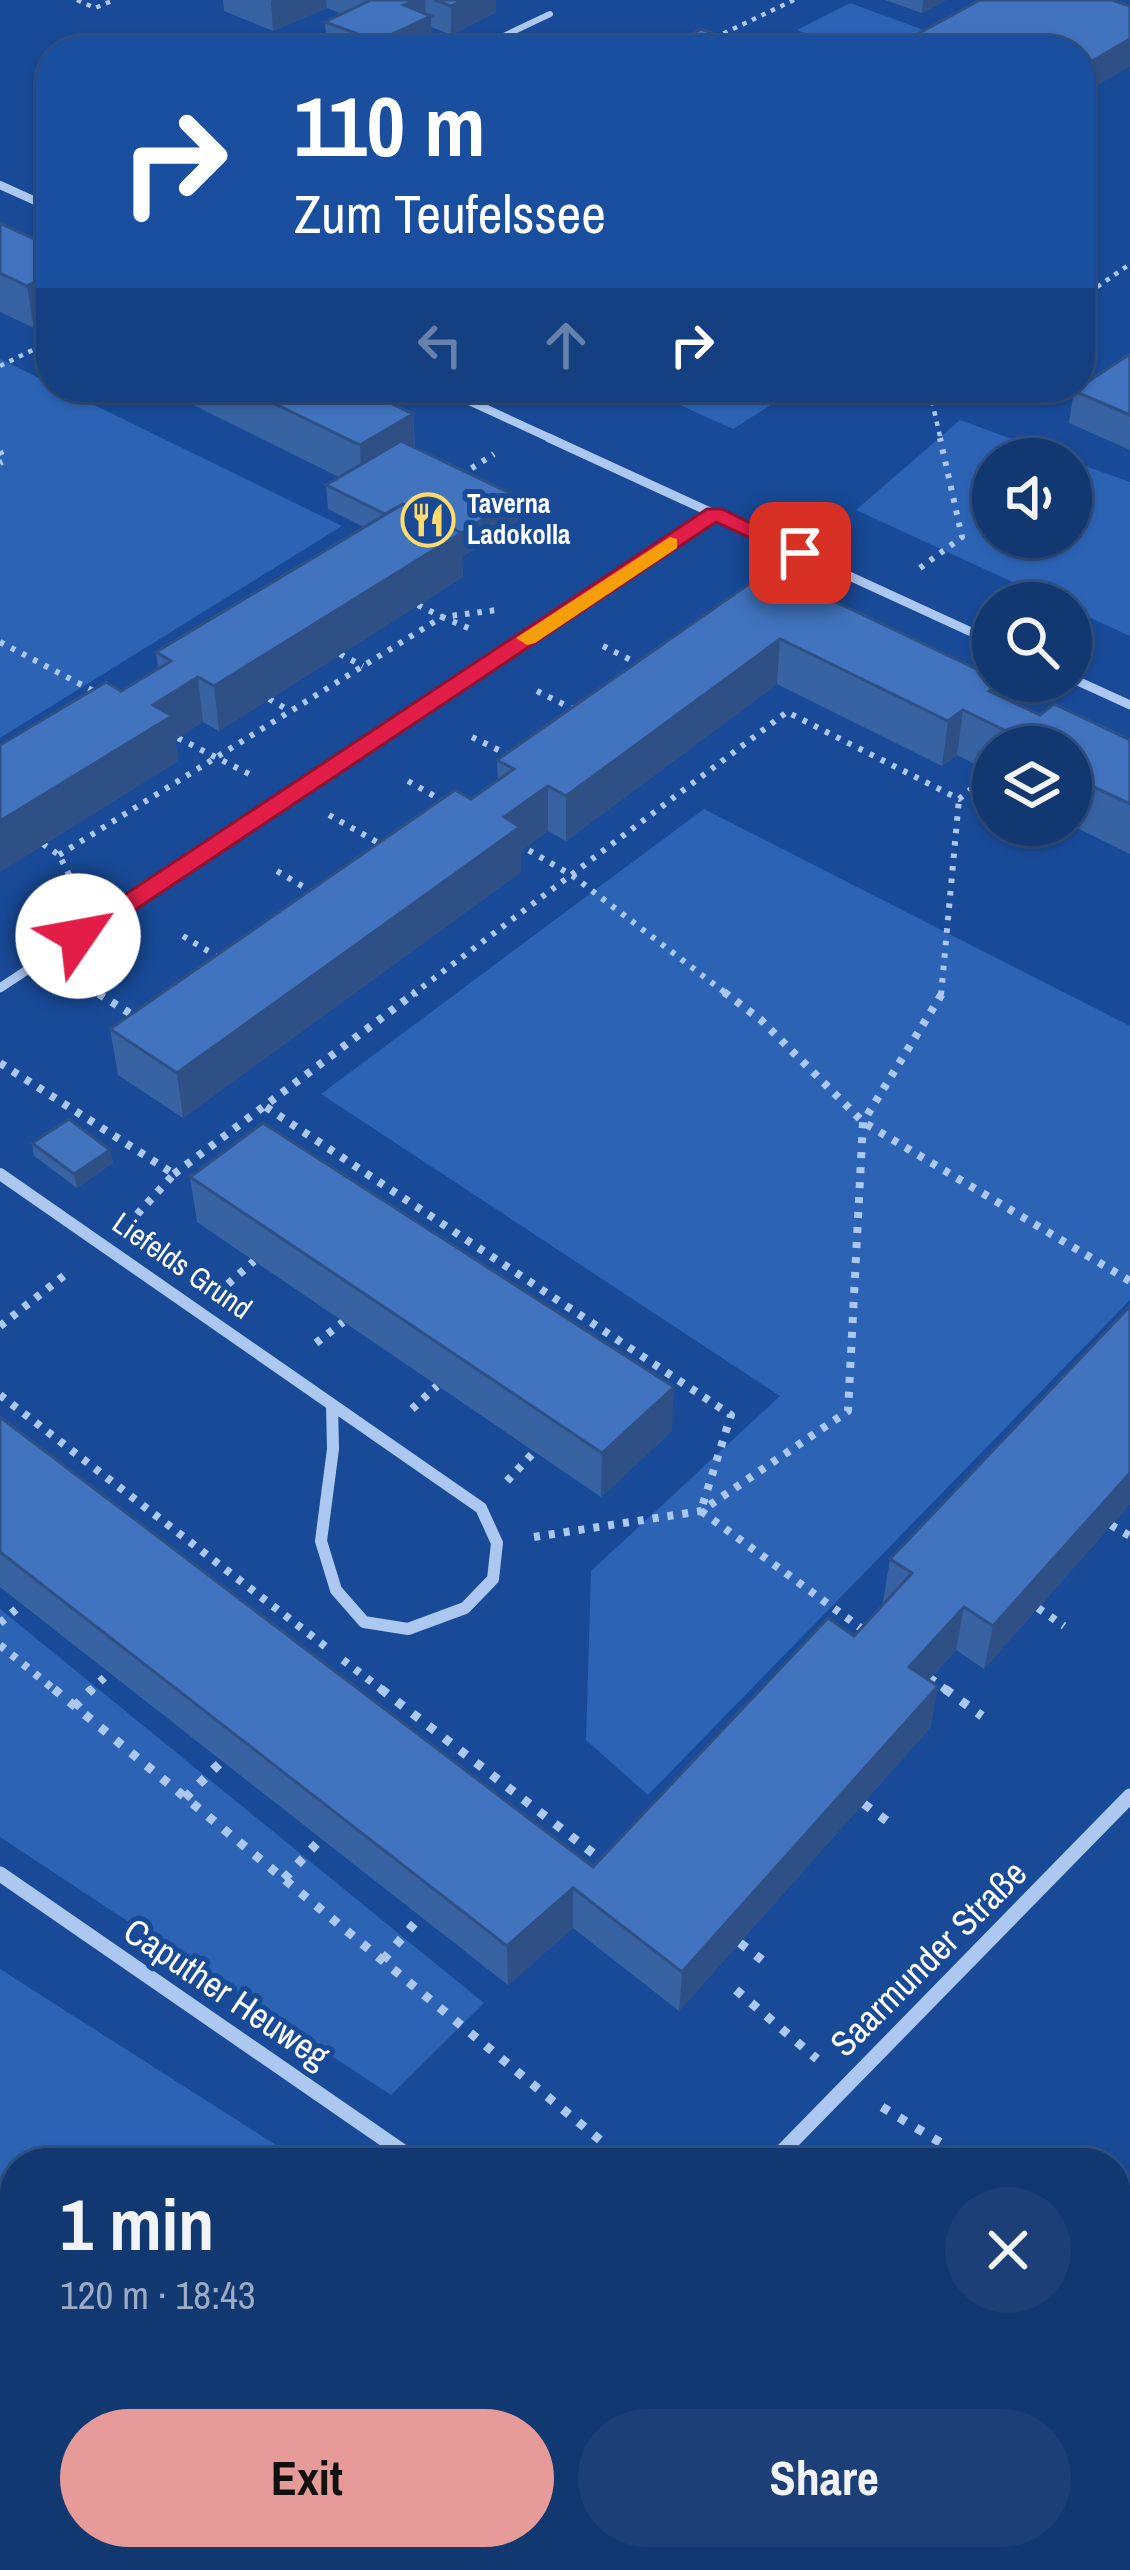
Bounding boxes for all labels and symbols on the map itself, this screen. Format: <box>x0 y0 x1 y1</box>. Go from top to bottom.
place label: Taverna Ladokolla <box>467 485 571 552</box>
restaurant icon: Taverna Ladokolla <box>400 492 456 548</box>
pin <box>749 502 851 604</box>
position arrow <box>15 873 141 999</box>
street label: Liefelds Grund <box>105 1203 260 1328</box>
street label: Saarmunder Straße <box>819 1849 1037 2067</box>
street label: Caputher Heuweg <box>115 1907 340 2080</box>

